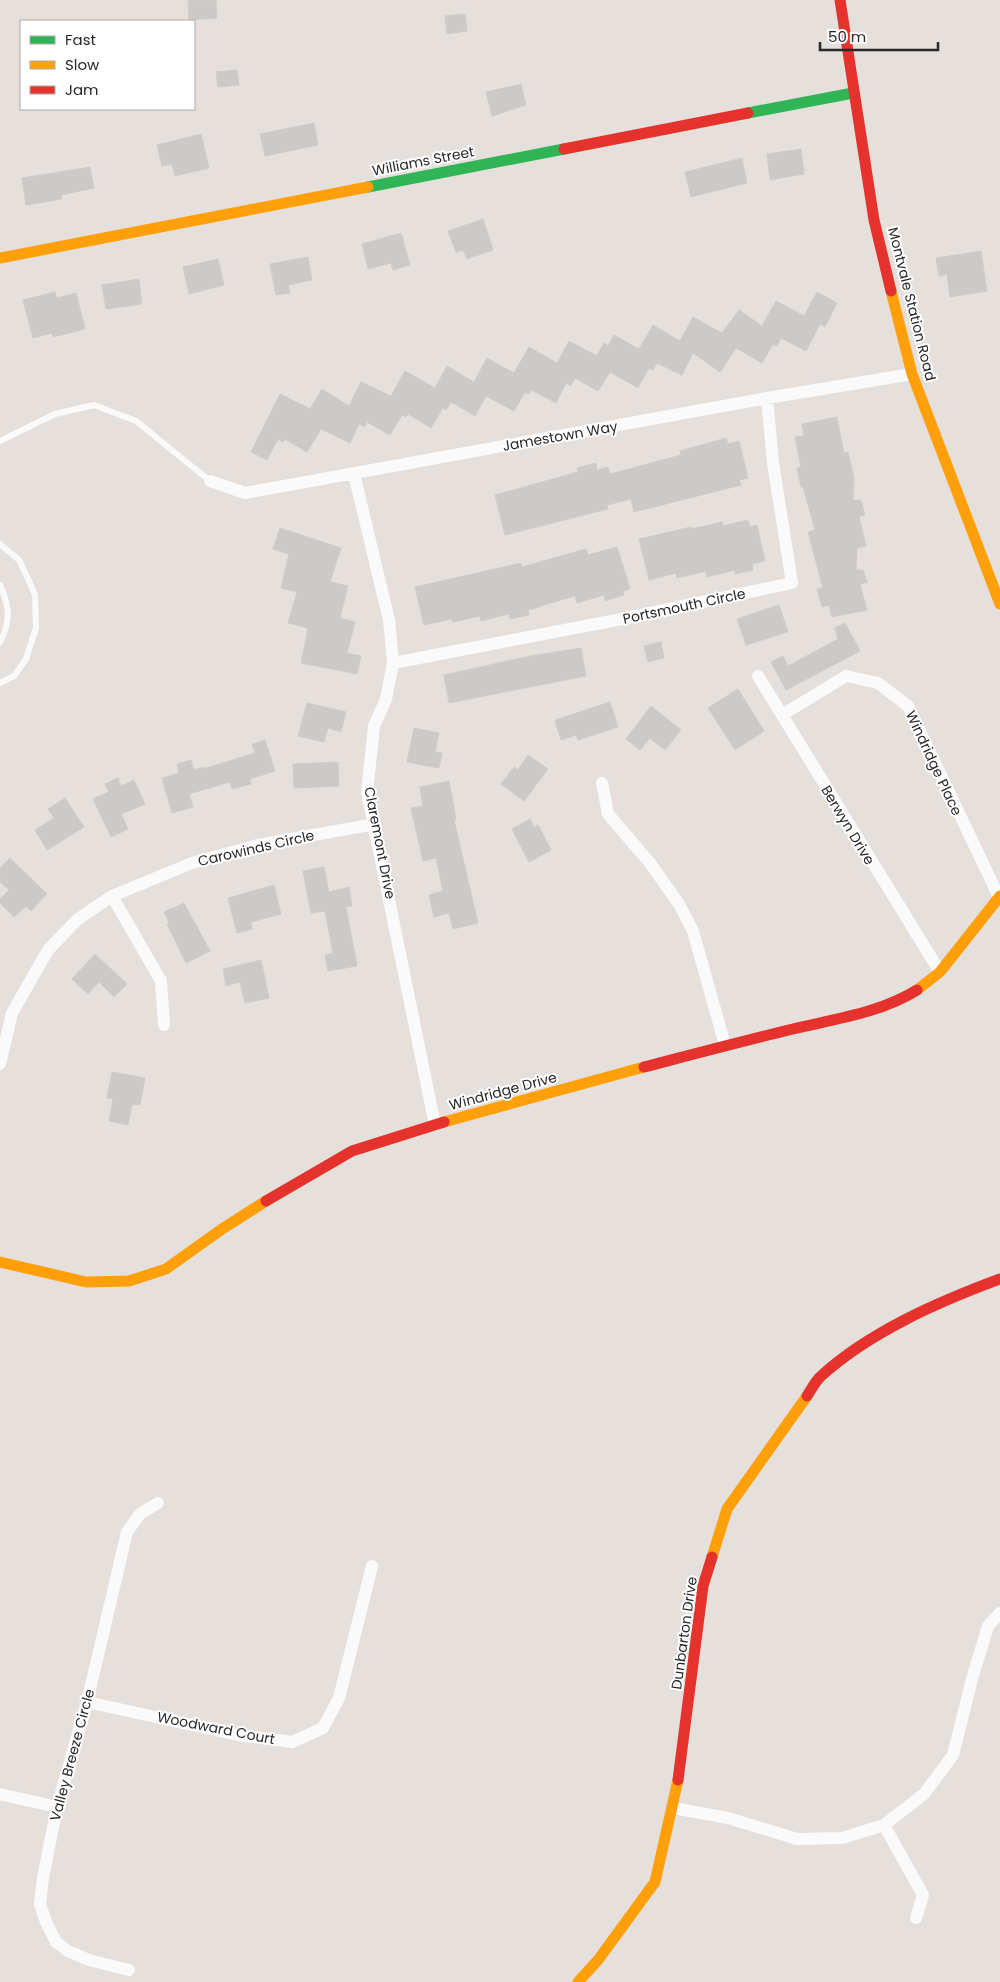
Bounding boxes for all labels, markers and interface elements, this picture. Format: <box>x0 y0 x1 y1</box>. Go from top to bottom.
legend <box>20 20 195 110</box>
scale bar <box>820 20 938 52</box>
text: 50 m <box>828 26 866 47</box>
text: Fast <box>65 29 96 50</box>
text: Slow <box>65 54 100 75</box>
text: Jam <box>65 79 99 100</box>
street label: Williams Street <box>370 141 476 181</box>
street label: Montvale Station Road <box>883 225 941 383</box>
street label: Jamestown Way <box>501 416 619 456</box>
street label: Portsmouth Circle <box>621 583 747 629</box>
street label: Windridge Place <box>901 707 967 819</box>
street label: Berwyn Drive <box>816 781 880 869</box>
street label: Claremont Drive <box>359 785 401 901</box>
street label: Carowinds Circle <box>196 825 317 871</box>
street label: Windridge Drive <box>447 1067 559 1115</box>
street label: Dunbarton Drive <box>666 1575 702 1691</box>
street label: Valley Breeze Circle <box>45 1686 99 1823</box>
street label: Woodward Court <box>155 1707 277 1749</box>

